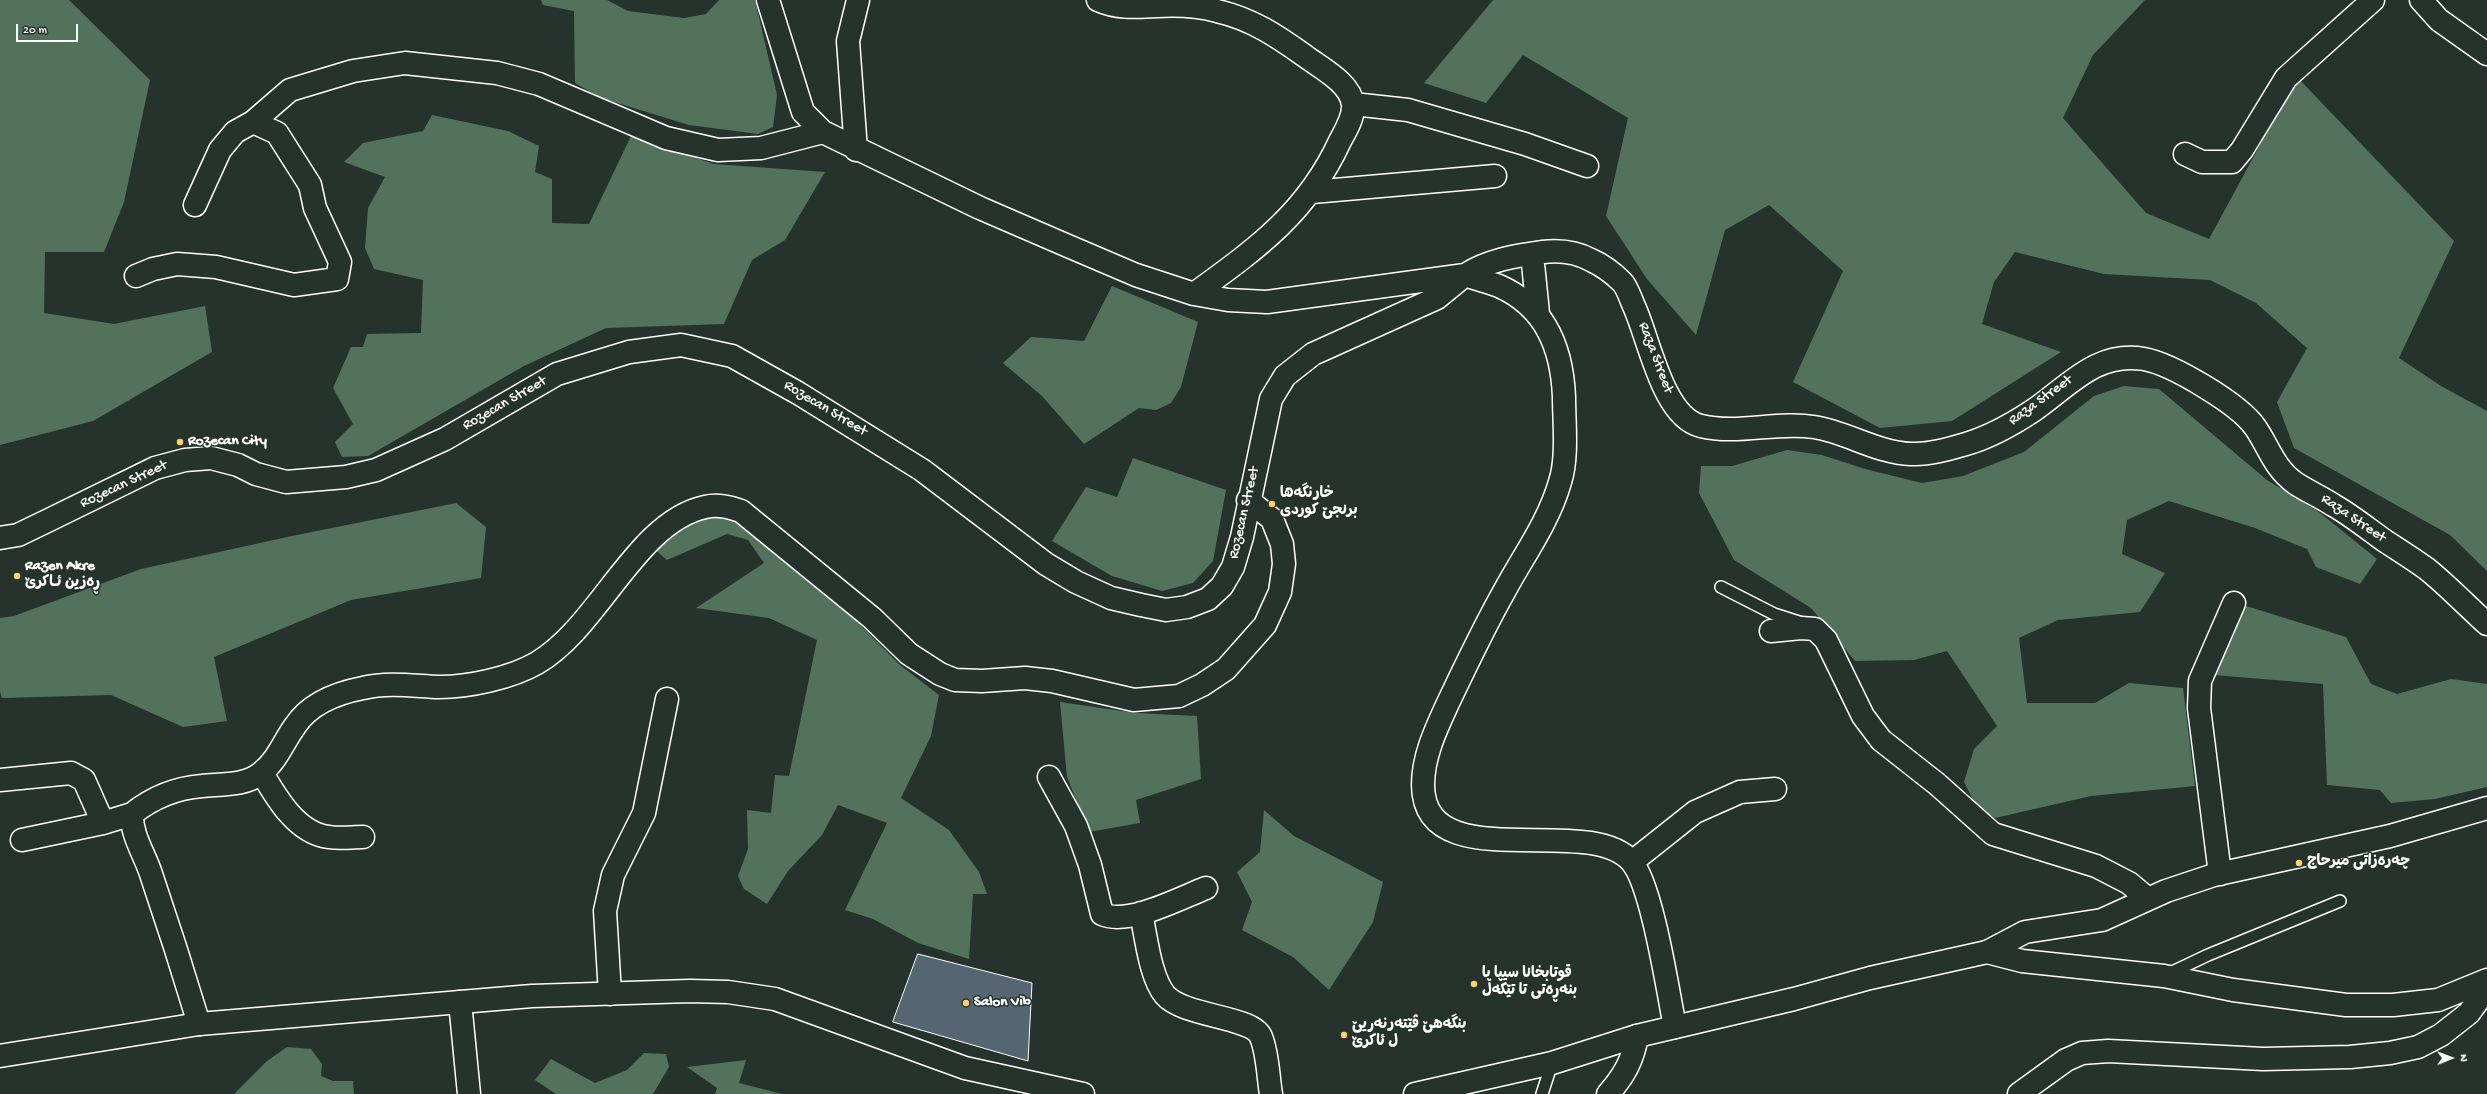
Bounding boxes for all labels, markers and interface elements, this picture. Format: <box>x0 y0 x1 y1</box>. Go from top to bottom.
scale bar <box>18 16 80 42</box>
text: 20 m <box>23 24 47 38</box>
street label: Raza Street <box>1633 320 1677 396</box>
street label: Raza Street <box>2006 372 2076 430</box>
street label: Rozecan Street <box>460 373 550 435</box>
street label: Rozecan Street <box>780 377 870 441</box>
place label: Rozecan City <box>188 433 267 451</box>
marker: Rozecan City <box>175 437 185 447</box>
street label: Rozecan Street <box>78 457 170 513</box>
street label: Rozecan Street <box>1226 465 1264 561</box>
place label: خارنگەها برنجێ کوردی <box>1280 486 1358 521</box>
street label: Raza Street <box>2317 491 2389 547</box>
marker: خارنگەها برنجێ کوردی <box>1267 499 1277 509</box>
place label: Razen Akre ڕەزین ئـاکرێ <box>25 558 100 593</box>
marker: Razen Akre ڕەزین ئـاکرێ <box>12 571 22 581</box>
place label: چەرەزاتی میرحاج <box>2307 854 2410 872</box>
marker: چەرەزاتی میرحاج <box>2294 858 2304 868</box>
place label: قوتابخانا سیپا یا بنەڕەتی تا تێکەڵ <box>1482 966 1577 1001</box>
marker: قوتابخانا سیپا یا بنەڕەتی تا تێکەڵ <box>1469 979 1479 989</box>
place label: Salon Vib <box>974 994 1031 1012</box>
marker: Salon Vib <box>961 998 971 1008</box>
place label: بنگەهێ ڤێتەرنەریێ ل ئاکرێ <box>1352 1017 1466 1052</box>
marker: بنگەهێ ڤێتەرنەریێ ل ئاکرێ <box>1339 1030 1349 1040</box>
north arrow <box>2431 1038 2471 1078</box>
text: N <box>2457 1054 2469 1061</box>

